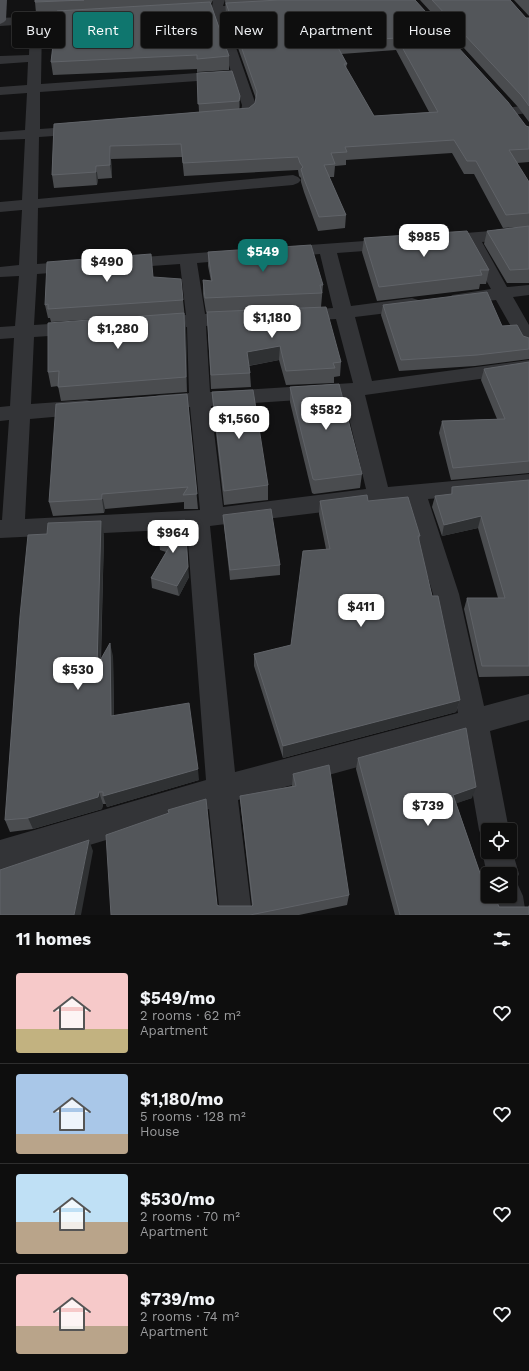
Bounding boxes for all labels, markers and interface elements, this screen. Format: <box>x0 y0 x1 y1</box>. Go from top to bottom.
chip: Buy <box>12 12 65 48</box>
chip: Rent <box>73 12 133 48</box>
chip: Filters <box>141 12 212 48</box>
chip: New <box>220 12 277 48</box>
chip: Apartment <box>285 12 386 48</box>
chip: House <box>394 12 465 48</box>
pin: $985 <box>400 224 448 258</box>
text: $985 <box>408 229 440 244</box>
pin: $549 <box>239 239 287 273</box>
text: $549 <box>247 244 279 259</box>
pin: $490 <box>83 249 131 283</box>
text: $490 <box>90 254 124 269</box>
pin: $1,180 <box>239 305 305 339</box>
text: $1,180 <box>253 310 291 325</box>
pin: $1,280 <box>85 316 151 350</box>
text: $1,280 <box>97 321 139 336</box>
pin: $582 <box>302 397 350 431</box>
text: $582 <box>310 402 342 417</box>
pin: $1,560 <box>206 406 272 440</box>
text: $1,560 <box>218 411 260 426</box>
pin: $964 <box>149 520 197 554</box>
text: $964 <box>157 525 189 540</box>
pin: $411 <box>337 594 385 628</box>
text: $411 <box>347 599 375 614</box>
pin: $530 <box>54 657 102 691</box>
text: $530 <box>62 662 94 677</box>
pin: $739 <box>404 793 452 827</box>
text: $739 <box>412 798 444 813</box>
map controls <box>481 823 517 903</box>
button: locate <box>481 823 517 859</box>
button: layers <box>481 867 517 903</box>
icon: filters <box>491 928 513 950</box>
text: 11 homes <box>16 929 91 949</box>
text: $549/mo <box>140 988 215 1008</box>
icon: home <box>48 989 96 1037</box>
icon: heart <box>491 1002 513 1024</box>
text: 2 rooms · 62 m² <box>140 1008 241 1023</box>
text: Apartment <box>140 1023 208 1038</box>
text: $1,180/mo <box>140 1089 224 1109</box>
icon: home <box>48 1090 96 1138</box>
icon: heart <box>491 1103 513 1125</box>
text: 5 rooms · 128 m² <box>140 1109 246 1124</box>
text: House <box>140 1124 180 1139</box>
text: $530/mo <box>140 1189 215 1209</box>
icon: home <box>48 1190 96 1238</box>
icon: heart <box>491 1203 513 1225</box>
text: 2 rooms · 70 m² <box>140 1209 240 1224</box>
text: Apartment <box>140 1224 208 1239</box>
text: $739/mo <box>140 1289 215 1309</box>
icon: home <box>48 1290 96 1338</box>
icon: heart <box>491 1303 513 1325</box>
text: 2 rooms · 74 m² <box>140 1309 239 1324</box>
text: Apartment <box>140 1324 208 1339</box>

